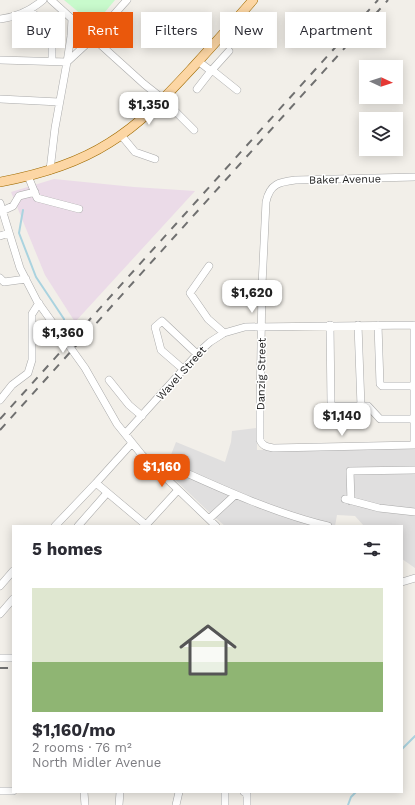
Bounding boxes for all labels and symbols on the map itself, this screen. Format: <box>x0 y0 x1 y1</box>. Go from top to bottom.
north arrow <box>359 60 403 104</box>
pin: $1,350 <box>116 92 182 126</box>
street label: Baker Avenue <box>309 172 381 187</box>
pin: $1,620 <box>219 280 285 314</box>
pin: $1,360 <box>30 320 96 354</box>
street label: Danzig Street <box>254 337 269 410</box>
street label: Wavel Street <box>154 343 209 403</box>
pin: $1,140 <box>309 403 375 437</box>
pin: $1,160 <box>129 454 195 488</box>

